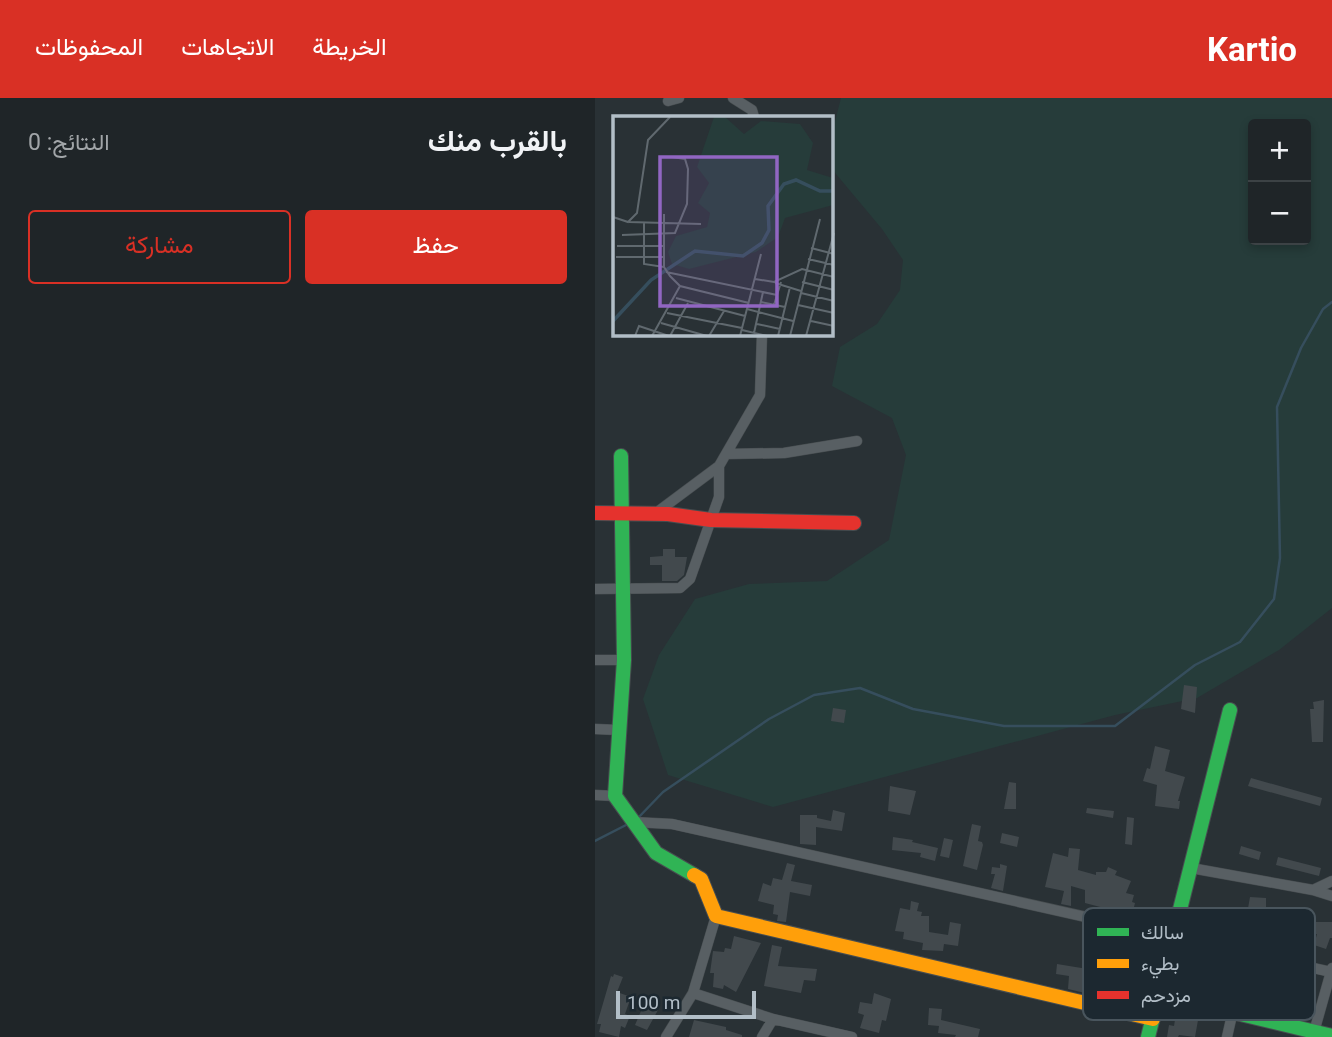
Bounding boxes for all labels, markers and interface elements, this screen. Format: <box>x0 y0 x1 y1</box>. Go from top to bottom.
text: Kartio <box>1207 30 1297 69</box>
text: المحفوظات <box>35 33 143 61</box>
text: الاتجاهات <box>181 33 274 61</box>
text: الخريطة <box>312 33 387 61</box>
inset map <box>613 116 833 336</box>
map controls <box>1248 119 1311 245</box>
button: + <box>1248 119 1311 182</box>
text: بالقرب منك <box>428 123 567 158</box>
text: النتائج: 0 <box>28 129 110 156</box>
button: − <box>1248 182 1311 245</box>
button: مشاركة <box>28 210 291 284</box>
button: حفظ <box>305 210 567 284</box>
legend <box>1083 908 1315 1020</box>
text: سالك <box>1141 921 1184 944</box>
text: بطيء <box>1141 952 1179 979</box>
text: مزدحم <box>1141 984 1191 1008</box>
scale bar <box>616 988 756 1020</box>
text: 100 m <box>627 991 680 1014</box>

